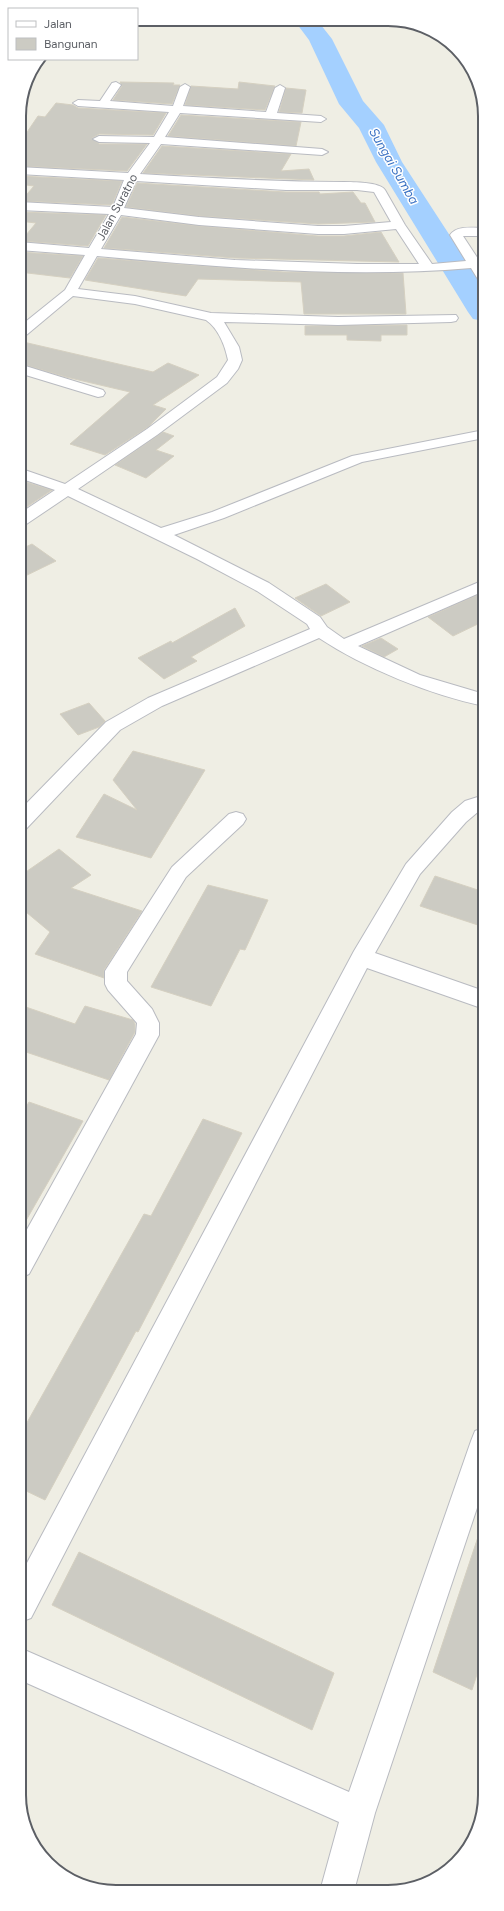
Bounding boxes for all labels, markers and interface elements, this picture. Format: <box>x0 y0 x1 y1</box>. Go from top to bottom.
legend <box>8 8 138 60</box>
text: Jalan <box>44 17 72 31</box>
text: Bangunan <box>44 37 98 51</box>
water label: Sungai Sumba <box>366 125 422 207</box>
street label: Jalan Suratno <box>94 171 140 243</box>

